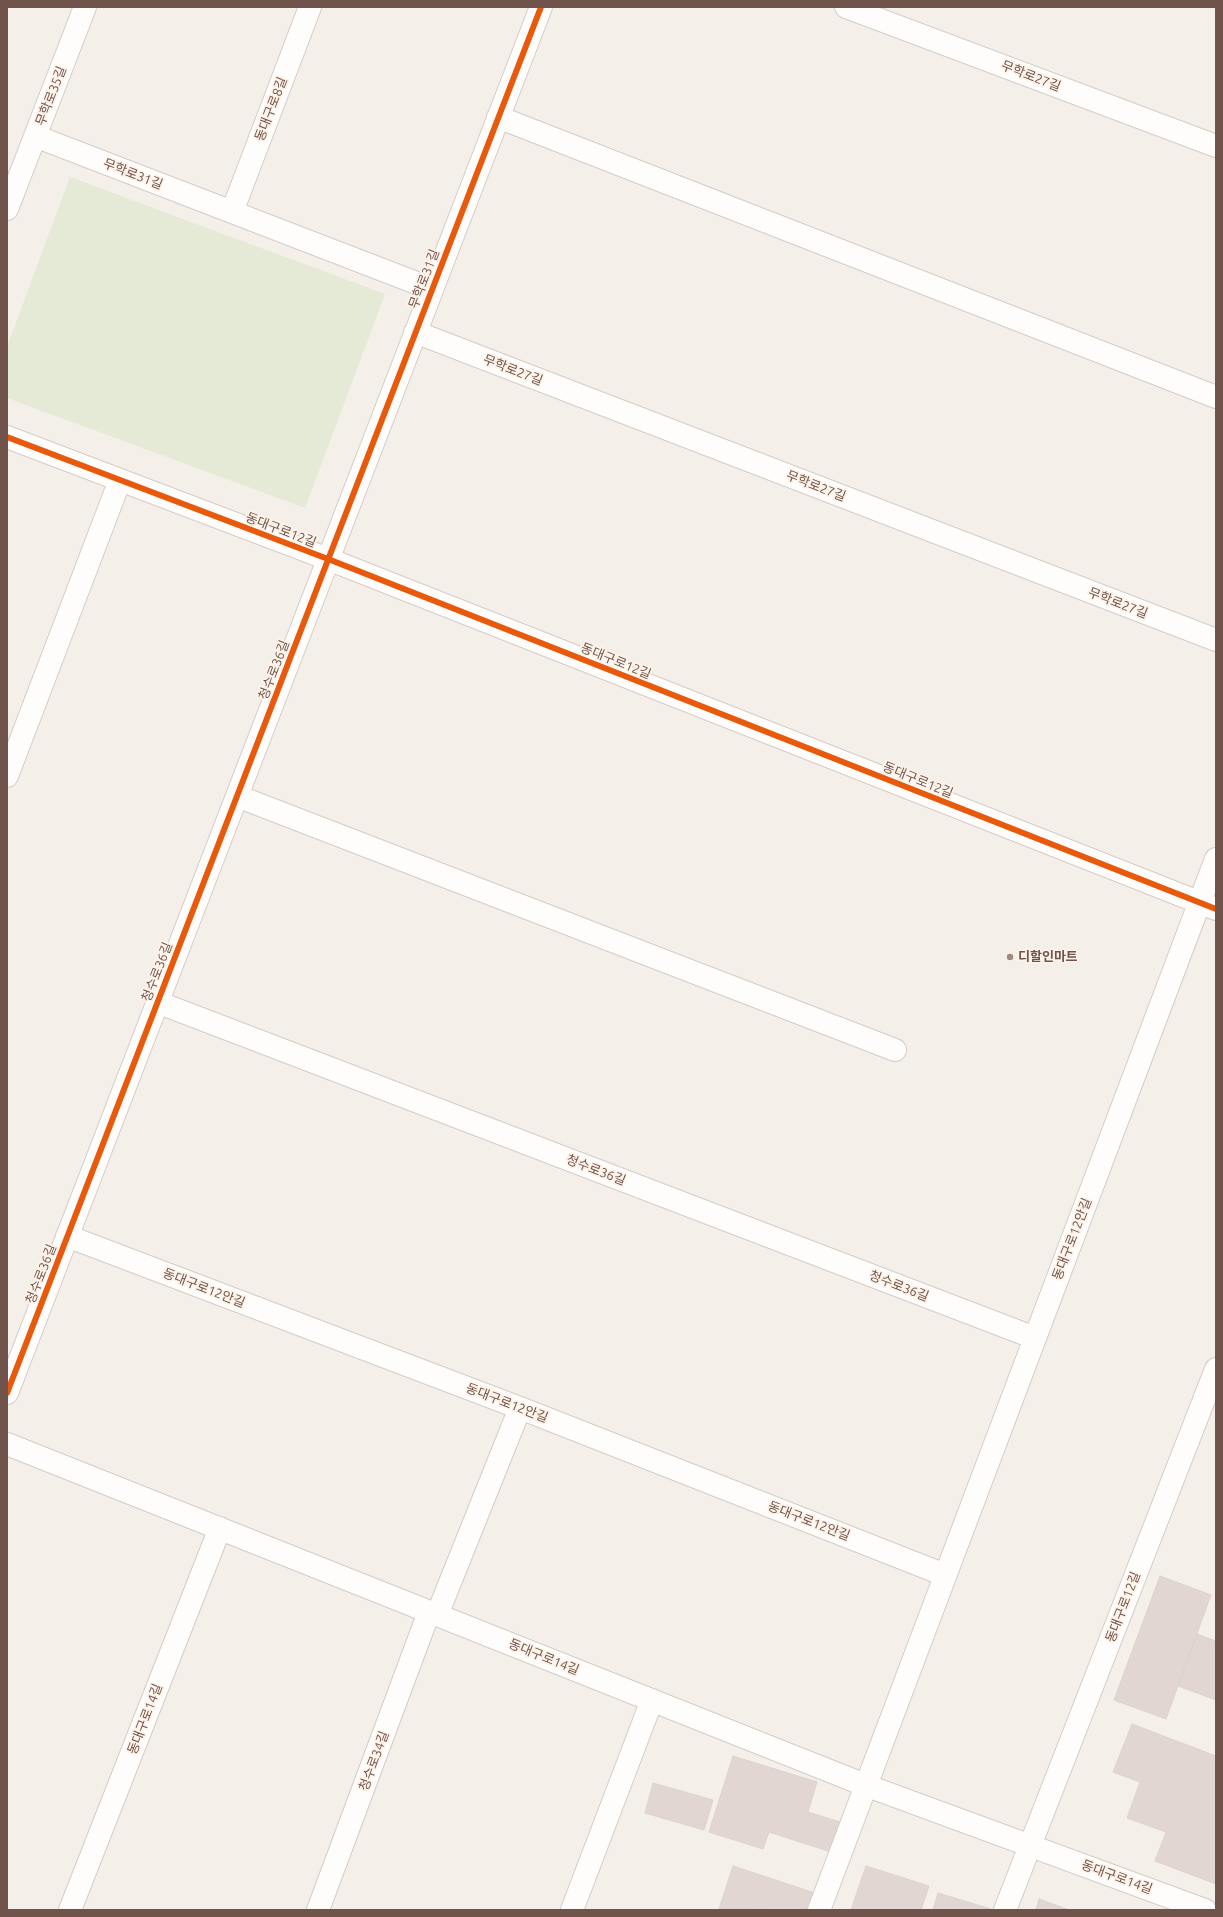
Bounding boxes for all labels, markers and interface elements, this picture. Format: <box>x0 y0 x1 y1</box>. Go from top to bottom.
street label: 무학로27길 <box>999 58 1063 94</box>
street label: 무학로35길 <box>33 64 69 128</box>
street label: 동대구로8길 <box>252 75 290 143</box>
street label: 무학로31길 <box>101 156 165 192</box>
street label: 무학로31길 <box>406 247 442 311</box>
street label: 무학로27길 <box>481 352 545 388</box>
street label: 무학로27길 <box>784 468 848 504</box>
street label: 동대구로12길 <box>243 509 319 551</box>
street label: 무학로27길 <box>1086 585 1150 621</box>
street label: 청수로36길 <box>256 638 292 702</box>
street label: 동대구로12길 <box>579 640 653 682</box>
street label: 동대구로12길 <box>881 759 955 801</box>
street label: 청수로36길 <box>139 940 175 1004</box>
place label: 디할인마트 <box>1018 949 1078 965</box>
marker: 디할인마트 <box>1005 952 1015 962</box>
street label: 청수로36길 <box>564 1152 628 1188</box>
street label: 동대구로12안길 <box>1049 1196 1095 1282</box>
street label: 청수로36길 <box>23 1242 59 1306</box>
street label: 동대구로12안길 <box>161 1265 247 1311</box>
street label: 청수로36길 <box>867 1268 931 1304</box>
street label: 동대구로12안길 <box>464 1380 550 1426</box>
street label: 동대구로12안길 <box>766 1498 852 1544</box>
street label: 동대구로12길 <box>1102 1569 1144 1645</box>
street label: 동대구로14길 <box>507 1636 581 1678</box>
street label: 동대구로14길 <box>124 1681 166 1757</box>
street label: 청수로34길 <box>356 1729 392 1793</box>
street label: 동대구로14길 <box>1079 1857 1155 1897</box>

